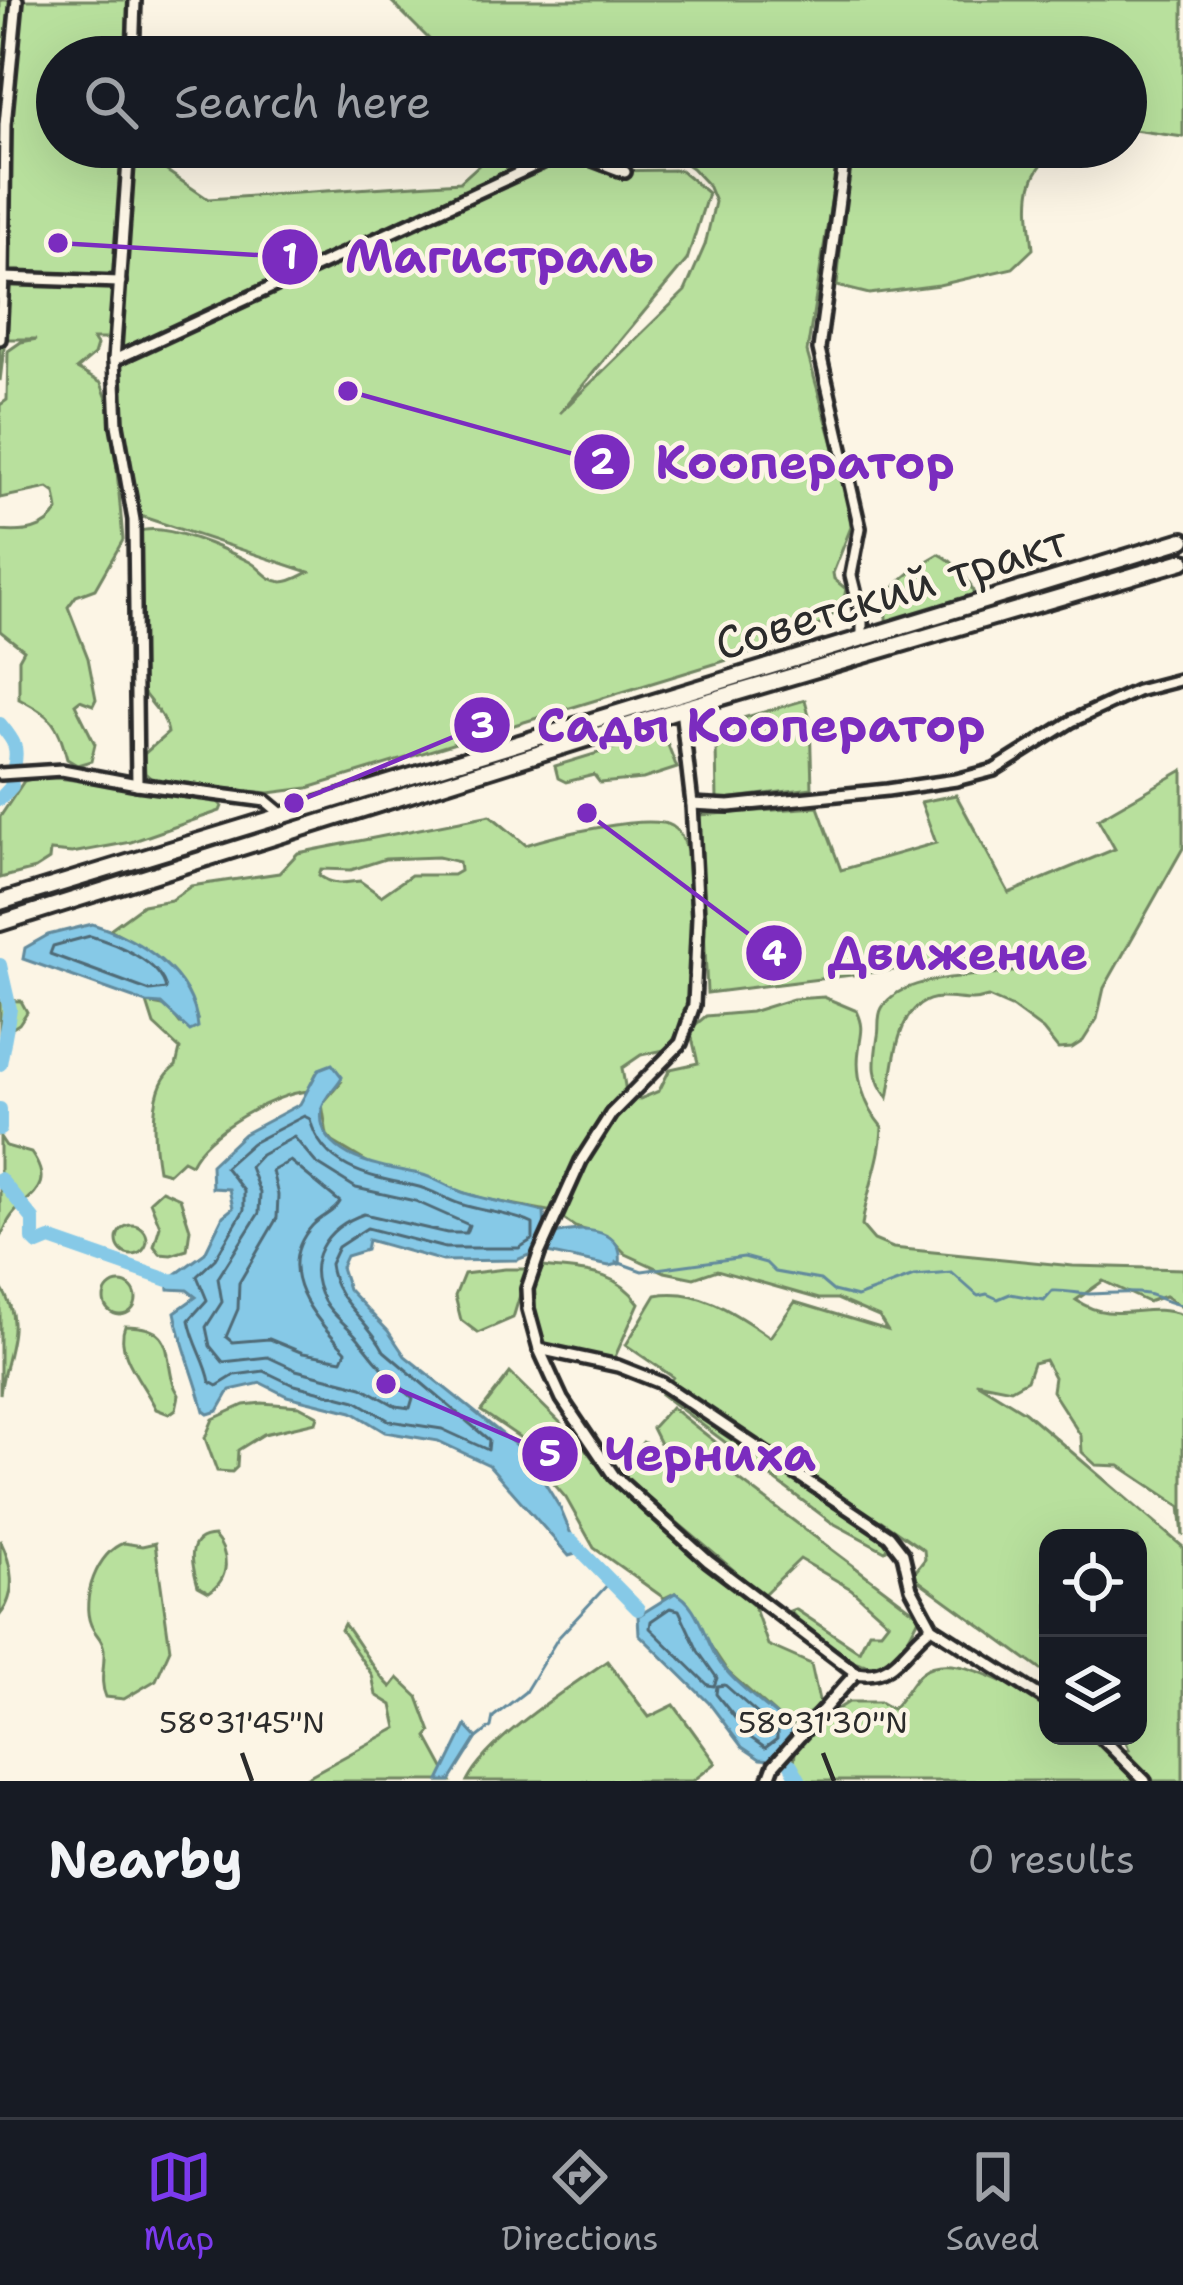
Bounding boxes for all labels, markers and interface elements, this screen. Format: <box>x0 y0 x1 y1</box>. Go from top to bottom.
search box <box>36 36 1147 168</box>
icon: search <box>78 69 144 135</box>
text: Search here <box>174 72 431 132</box>
callout: Магистраль <box>260 215 678 299</box>
text: Магистраль <box>344 224 654 288</box>
text: 1 <box>282 232 298 281</box>
callout: Кооператор <box>572 420 979 504</box>
text: Кооператор <box>655 430 955 494</box>
text: 2 <box>589 437 615 486</box>
street label: Советский тракт <box>708 510 1075 674</box>
callout: Сады Кооператор <box>452 683 1009 767</box>
text: Сады Кооператор <box>536 693 986 757</box>
text: 3 <box>469 701 495 750</box>
callout: Движение <box>744 911 1113 995</box>
text: Движение <box>828 921 1088 985</box>
text: 4 <box>761 929 787 978</box>
callout: Черниха <box>520 1412 840 1496</box>
text: Черниха <box>604 1422 816 1486</box>
text: 5 <box>539 1429 561 1478</box>
map controls <box>1039 1529 1147 1745</box>
button: locate <box>1039 1529 1147 1637</box>
button: layers <box>1039 1637 1147 1745</box>
text: 58°31'45"N <box>159 1702 325 1743</box>
text: 58°31'30"N <box>738 1702 908 1743</box>
text: Nearby <box>48 1825 243 1893</box>
text: 0 results <box>968 1833 1135 1885</box>
tab: Map <box>144 2144 214 2261</box>
tab: Directions <box>501 2144 659 2261</box>
tab: Saved <box>946 2144 1039 2261</box>

